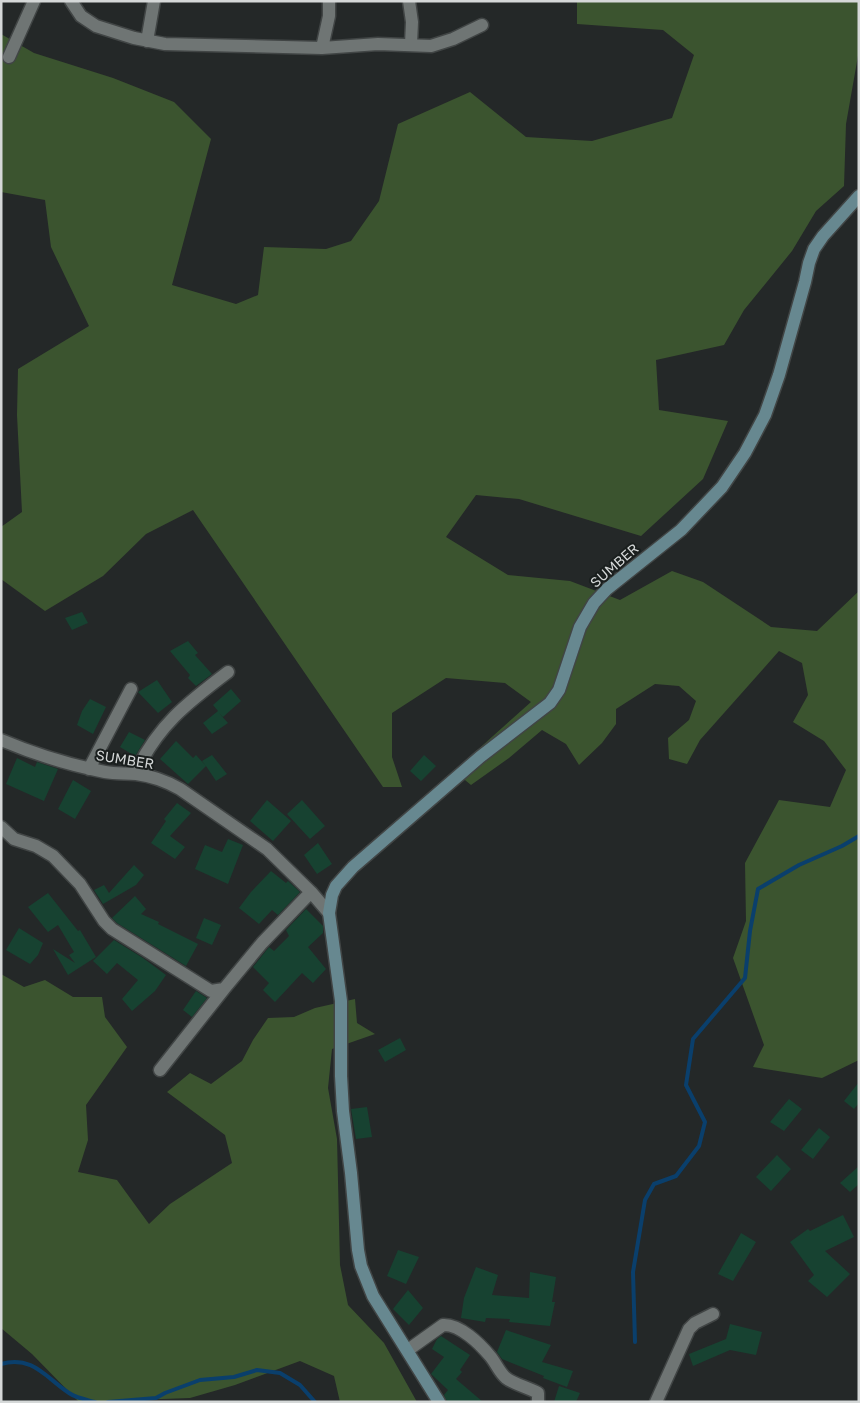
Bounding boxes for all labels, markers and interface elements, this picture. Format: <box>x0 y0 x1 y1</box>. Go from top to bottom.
street label: SUMBER <box>586 539 642 591</box>
street label: SUMBER <box>95 746 155 772</box>

